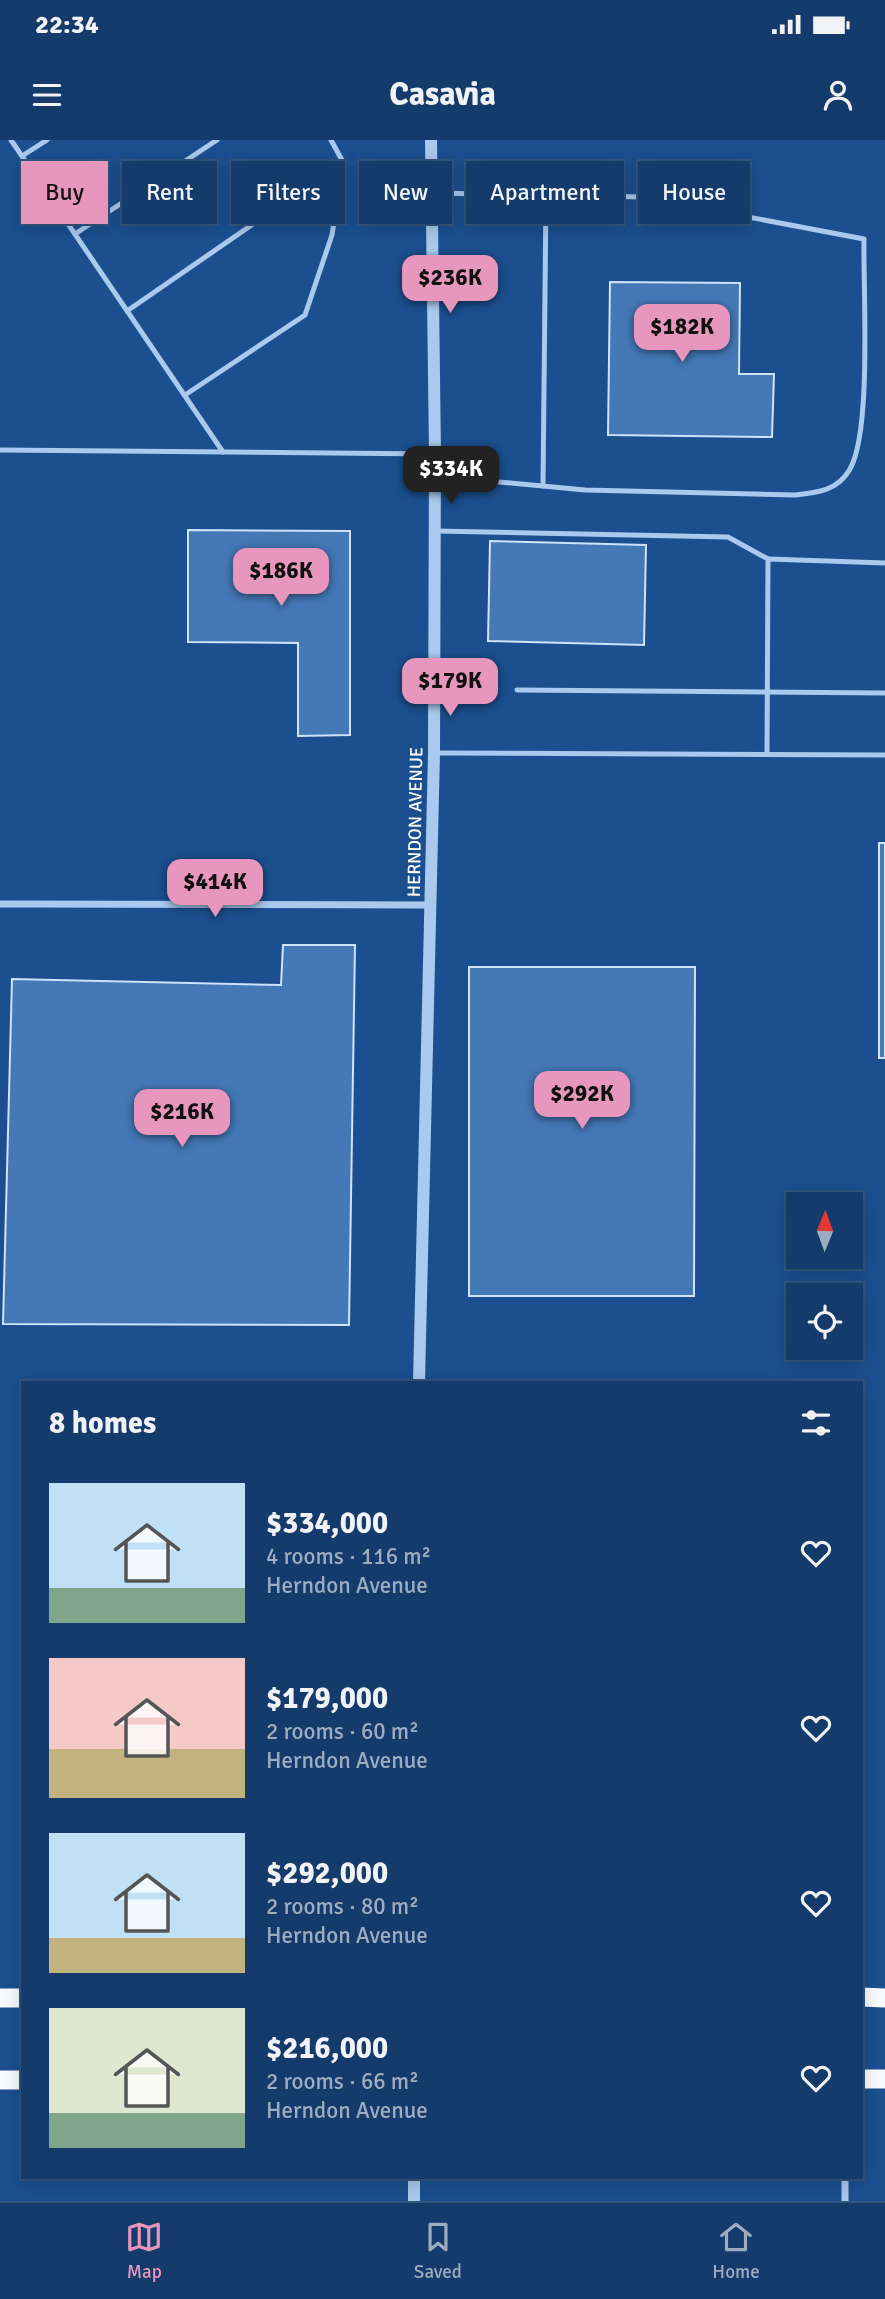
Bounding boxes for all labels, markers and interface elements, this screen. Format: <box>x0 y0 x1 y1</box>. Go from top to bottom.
text: 22:34 <box>35 9 99 41</box>
text: Casavia <box>389 75 496 114</box>
icon: menu <box>28 76 66 114</box>
icon: person <box>819 76 857 114</box>
chip: Buy <box>21 161 108 224</box>
chip: Rent <box>122 161 217 224</box>
chip: Filters <box>231 161 345 224</box>
chip: New <box>359 161 452 224</box>
chip: Apartment <box>466 161 624 224</box>
chip: House <box>638 161 750 224</box>
pin: $236K <box>401 256 499 315</box>
text: $236K <box>418 263 482 292</box>
pin: $182K <box>633 304 731 364</box>
text: $182K <box>650 312 714 341</box>
pin: $334K <box>402 446 500 506</box>
text: $334K <box>419 454 483 483</box>
pin: $186K <box>232 548 330 608</box>
text: $186K <box>249 556 313 585</box>
pin: $179K <box>401 658 499 718</box>
text: $179K <box>418 666 482 695</box>
street label: HERNDON AVENUE <box>403 747 427 897</box>
pin: $414K <box>166 860 264 919</box>
text: $414K <box>183 867 247 896</box>
pin: $292K <box>533 1072 631 1131</box>
text: $292K <box>550 1079 614 1108</box>
pin: $216K <box>133 1090 231 1149</box>
text: $216K <box>150 1097 214 1126</box>
north arrow <box>786 1192 863 1269</box>
map controls <box>786 1192 863 1360</box>
button: locate <box>786 1283 863 1360</box>
icon: filters <box>797 1404 835 1442</box>
text: 8 homes <box>49 1405 156 1442</box>
text: $334,000 <box>266 1505 388 1542</box>
icon: home <box>105 1511 189 1595</box>
icon: heart <box>797 1534 835 1572</box>
text: 4 rooms · 116 m² <box>266 1542 431 1571</box>
text: Herndon Avenue <box>266 1571 428 1600</box>
text: $179,000 <box>266 1680 388 1717</box>
icon: home <box>105 1686 189 1770</box>
icon: heart <box>797 1709 835 1747</box>
text: 2 rooms · 60 m² <box>266 1717 419 1746</box>
text: Herndon Avenue <box>266 1746 428 1775</box>
text: $292,000 <box>266 1855 388 1892</box>
icon: home <box>105 1861 189 1945</box>
icon: heart <box>797 1884 835 1922</box>
text: 2 rooms · 80 m² <box>266 1892 419 1921</box>
text: Herndon Avenue <box>266 1921 428 1950</box>
text: $216,000 <box>266 2030 388 2067</box>
icon: home <box>105 2036 189 2120</box>
icon: heart <box>797 2059 835 2097</box>
text: 2 rooms · 66 m² <box>266 2067 419 2096</box>
text: Herndon Avenue <box>266 2096 428 2125</box>
tab: Map <box>125 2218 163 2284</box>
tab: Saved <box>414 2218 462 2284</box>
tab: Home <box>712 2218 760 2284</box>

